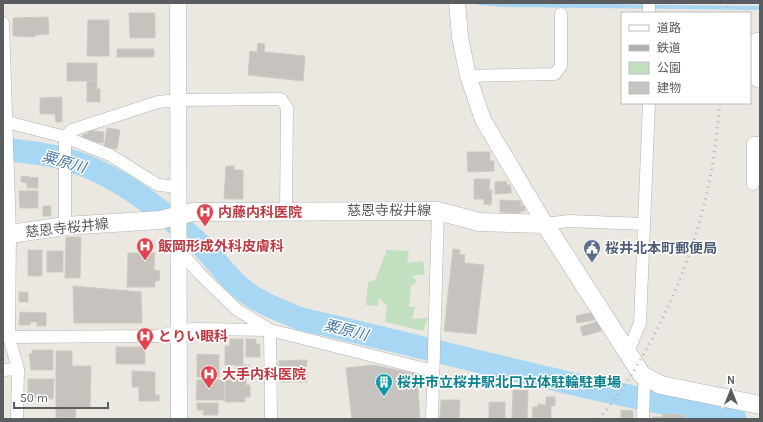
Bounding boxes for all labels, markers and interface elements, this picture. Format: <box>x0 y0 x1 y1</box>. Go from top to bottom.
legend <box>621 12 751 104</box>
text: 道路 <box>657 21 681 35</box>
text: 鉄道 <box>657 41 681 55</box>
text: 公園 <box>657 61 681 75</box>
text: 建物 <box>657 81 681 95</box>
water label: 粟原川 <box>40 147 90 177</box>
hospital icon: 内藤内科医院 <box>195 202 215 227</box>
street label: 慈恩寺桜井線 <box>347 202 431 219</box>
place label: 内藤内科医院 <box>218 204 302 221</box>
street label: 慈恩寺桜井線 <box>24 215 110 241</box>
hospital icon: 飯岡形成外科皮膚科 <box>135 236 155 261</box>
place label: 飯岡形成外科皮膚科 <box>158 238 284 255</box>
public building icon: 桜井北本町郵便局 <box>582 238 602 263</box>
place label: 桜井北本町郵便局 <box>605 240 717 257</box>
water label: 粟原川 <box>322 316 372 345</box>
hospital icon: とりい眼科 <box>135 326 155 351</box>
place label: とりい眼科 <box>158 328 228 345</box>
hospital icon: 大手内科医院 <box>199 364 219 389</box>
place label: 大手内科医院 <box>222 366 306 383</box>
north arrow <box>711 370 751 410</box>
building icon: 桜井市立桜井駅北口立体駐輪駐車場 <box>374 372 394 397</box>
place label: 桜井市立桜井駅北口立体駐輪駐車場 <box>397 374 621 391</box>
text: N <box>727 374 735 387</box>
scale bar <box>14 384 108 410</box>
text: 50 m <box>20 391 48 405</box>

